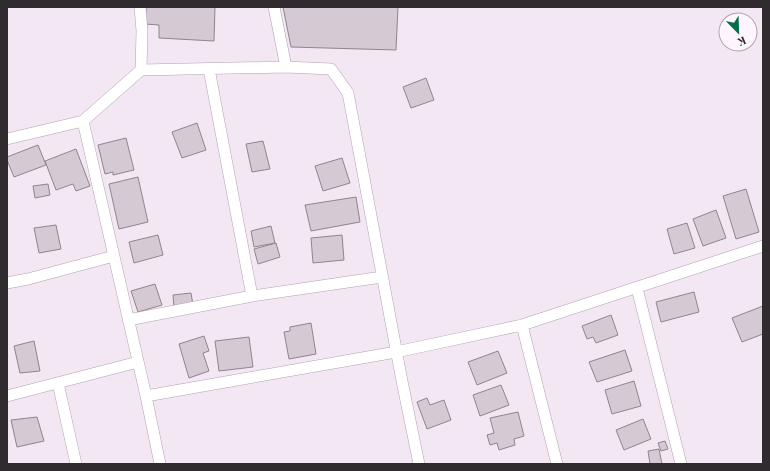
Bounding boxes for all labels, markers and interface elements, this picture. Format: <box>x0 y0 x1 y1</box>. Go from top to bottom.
north arrow <box>718 12 758 52</box>
text: K <box>735 33 749 50</box>

